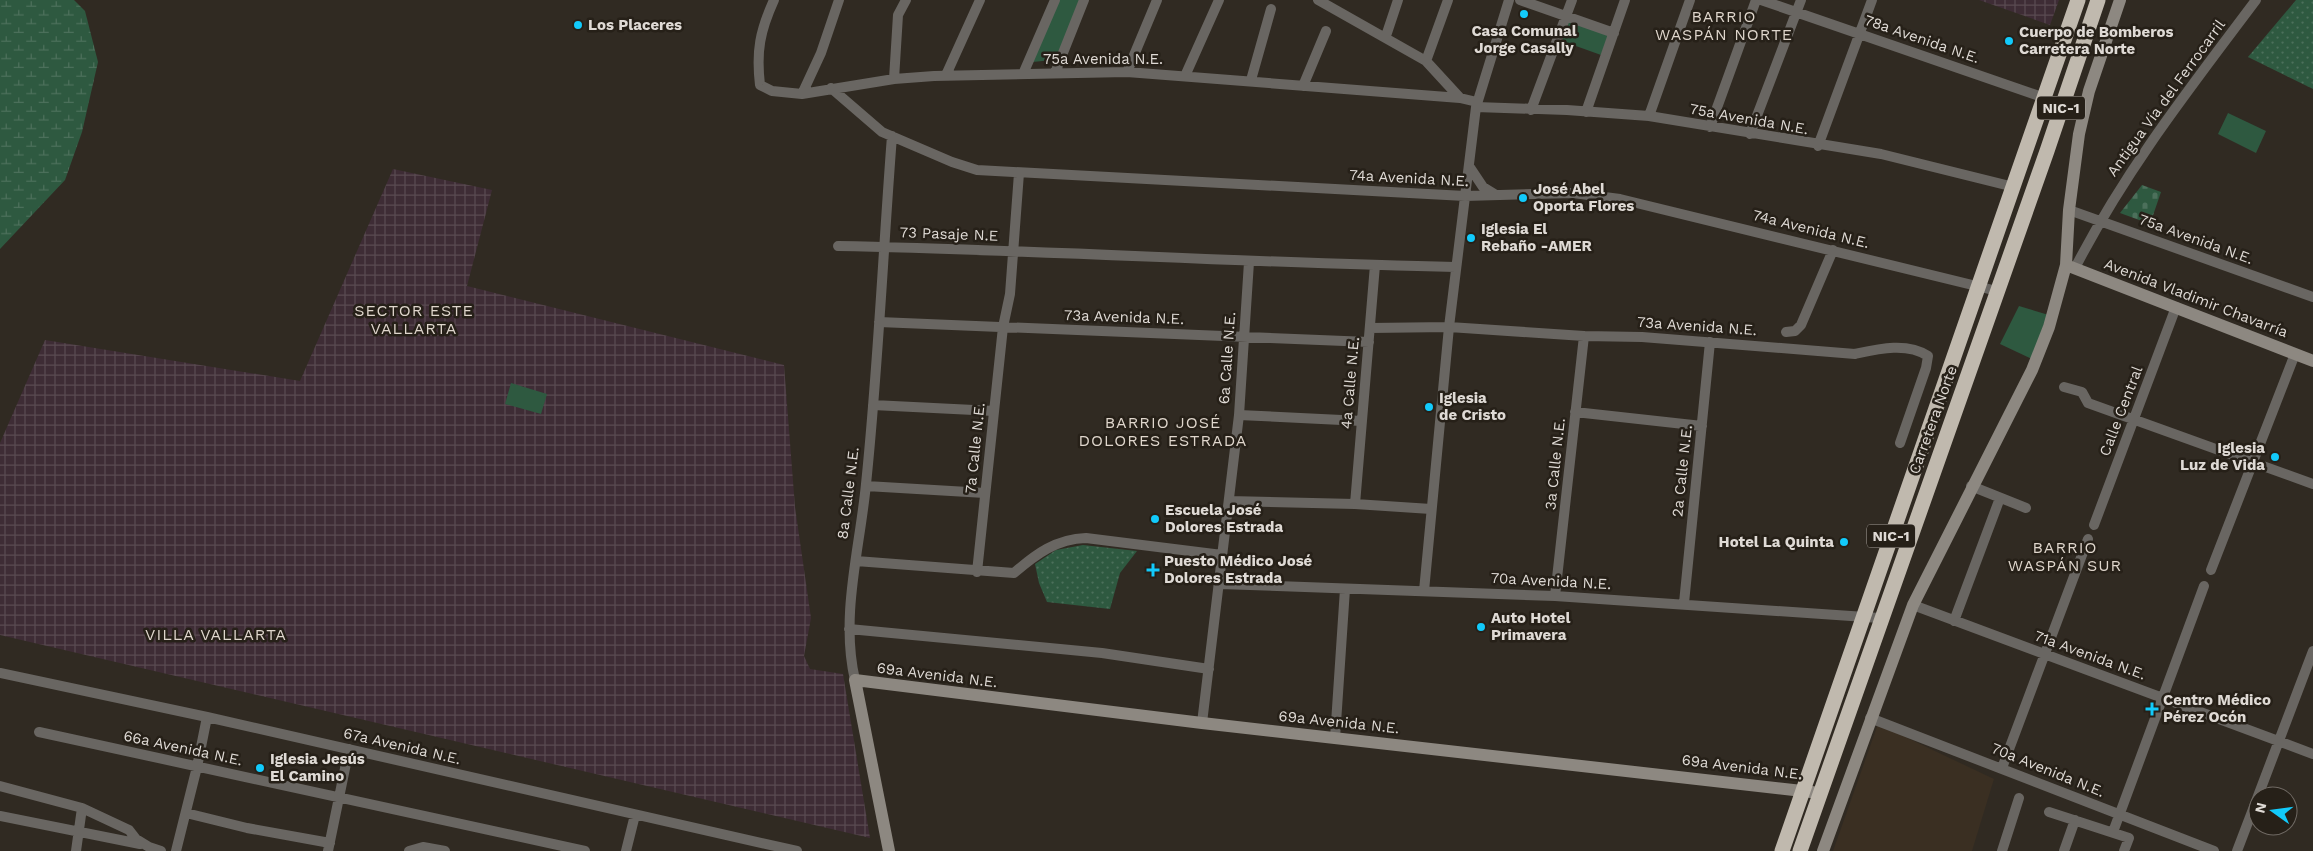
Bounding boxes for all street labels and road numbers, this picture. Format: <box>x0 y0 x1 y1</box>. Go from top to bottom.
street label: 78a Avenida N.E. <box>1862 11 1982 67</box>
street label: Antigua Vía del Ferrocarril <box>2103 16 2229 180</box>
street label: 75a Avenida N.E. <box>1043 50 1163 68</box>
road number: NIC-1 <box>2037 96 2085 120</box>
street label: 75a Avenida N.E. <box>1688 100 1810 138</box>
street label: 74a Avenida N.E. <box>1349 166 1469 190</box>
street label: 74a Avenida N.E. <box>1751 206 1871 252</box>
street label: 75a Avenida N.E. <box>2136 210 2256 268</box>
street label: 73 Pasaje N.E <box>899 223 999 245</box>
street label: Avenida Vladimir Chavarría <box>2102 255 2291 342</box>
street label: 73a Avenida N.E. <box>1064 306 1184 328</box>
street label: 6a Calle N.E. <box>1215 311 1239 405</box>
street label: 73a Avenida N.E. <box>1636 313 1758 339</box>
street label: 4a Calle N.E. <box>1337 336 1363 430</box>
street label: Carretera Norte <box>1905 363 1961 477</box>
street label: Calle Central <box>2096 363 2147 459</box>
street label: 7a Calle N.E. <box>961 402 989 494</box>
street label: 3a Calle N.E. <box>1541 417 1569 511</box>
street label: 2a Calle N.E. <box>1668 424 1696 518</box>
street label: 8a Calle N.E. <box>833 446 863 540</box>
road number: NIC-1 <box>1867 524 1915 548</box>
street label: 70a Avenida N.E. <box>1490 569 1612 593</box>
street label: 71a Avenida N.E. <box>2032 626 2148 684</box>
street label: 69a Avenida N.E. <box>876 659 998 691</box>
street label: 69a Avenida N.E. <box>1278 707 1400 737</box>
street label: 67a Avenida N.E. <box>342 724 462 768</box>
street label: 66a Avenida N.E. <box>122 727 244 769</box>
street label: 70a Avenida N.E. <box>1989 739 2107 801</box>
street label: 69a Avenida N.E. <box>1681 751 1803 783</box>

